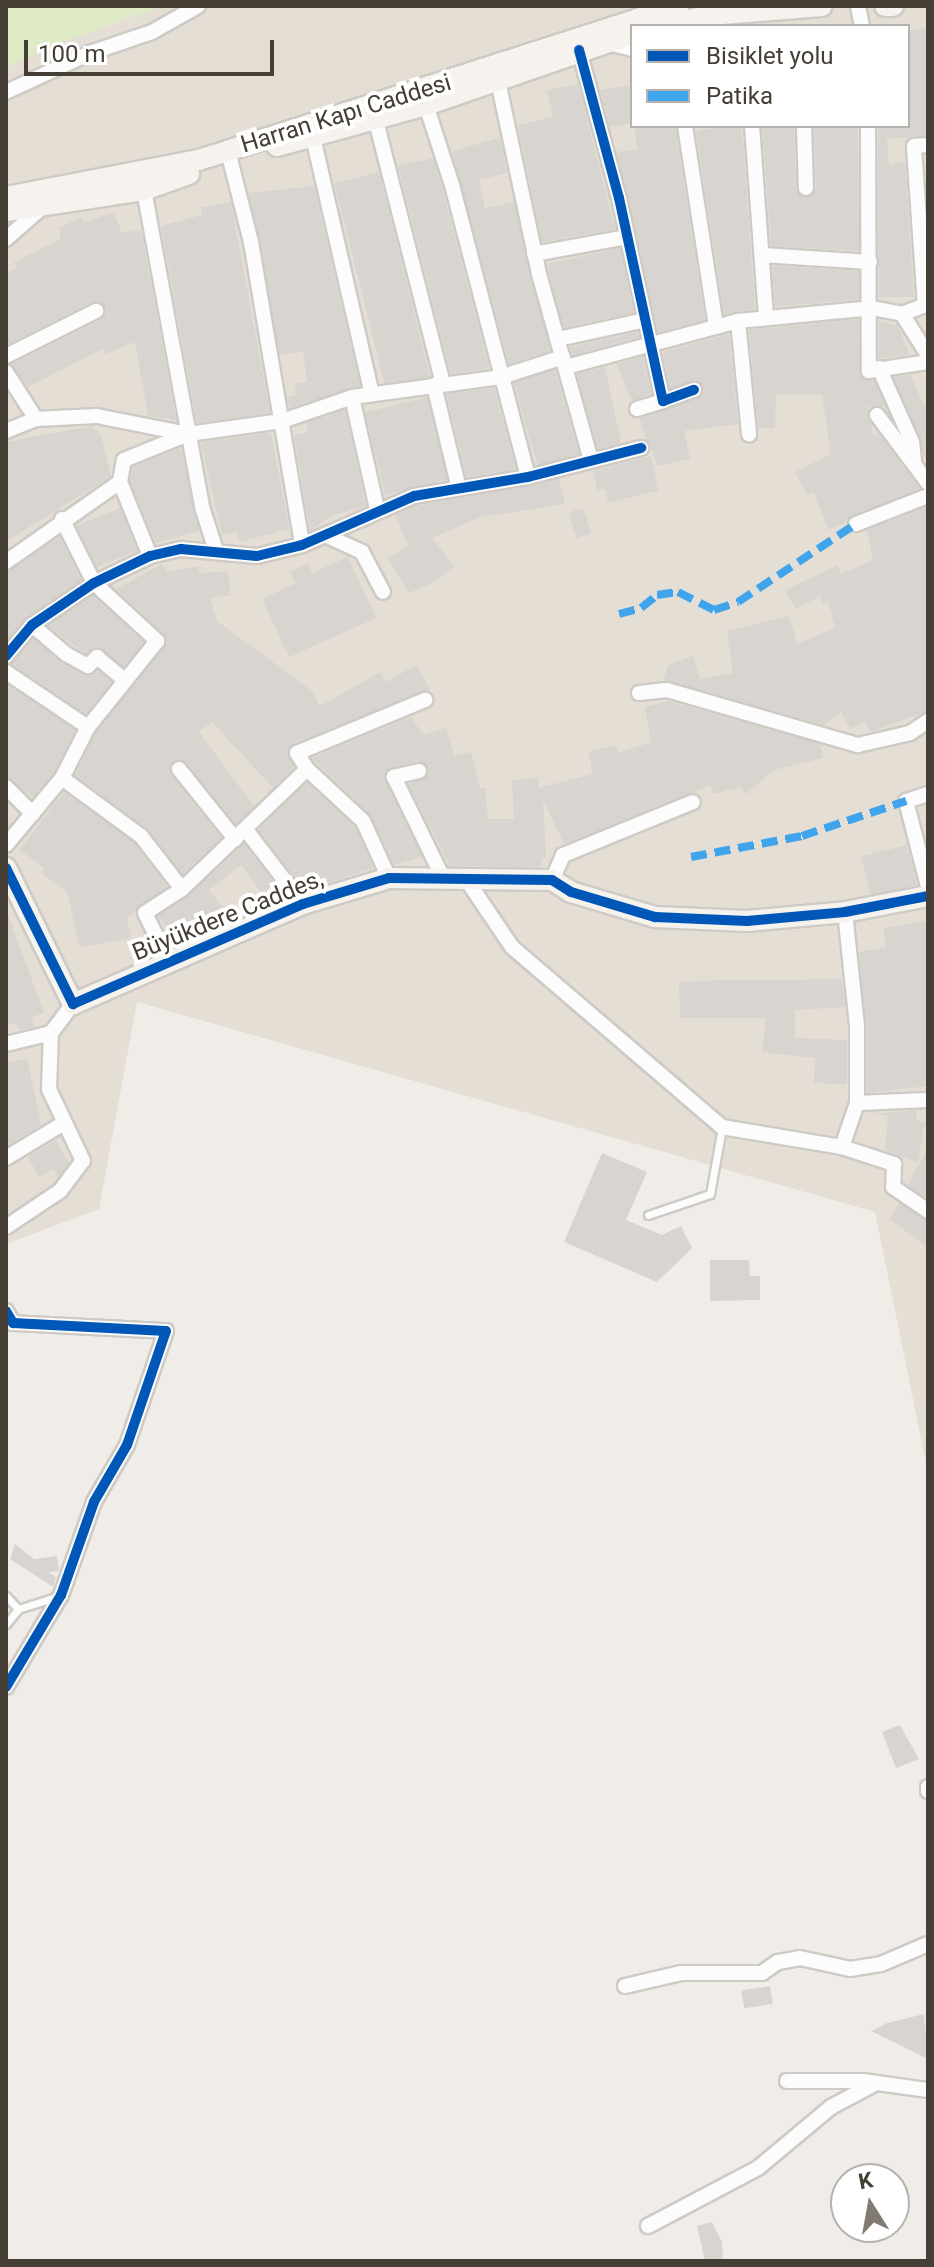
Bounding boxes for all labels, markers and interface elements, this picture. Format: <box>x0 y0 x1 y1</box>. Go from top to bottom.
scale bar <box>28 24 278 74</box>
legend <box>630 24 910 128</box>
text: 100 m <box>38 40 105 68</box>
text: Bisiklet yolu <box>706 42 833 70</box>
street label: Harran Kapı Caddesi <box>237 68 455 160</box>
text: Patika <box>706 82 773 110</box>
street label: Büyükdere Caddes, <box>128 865 328 967</box>
north arrow <box>830 2163 910 2243</box>
text: K <box>856 2167 875 2195</box>

